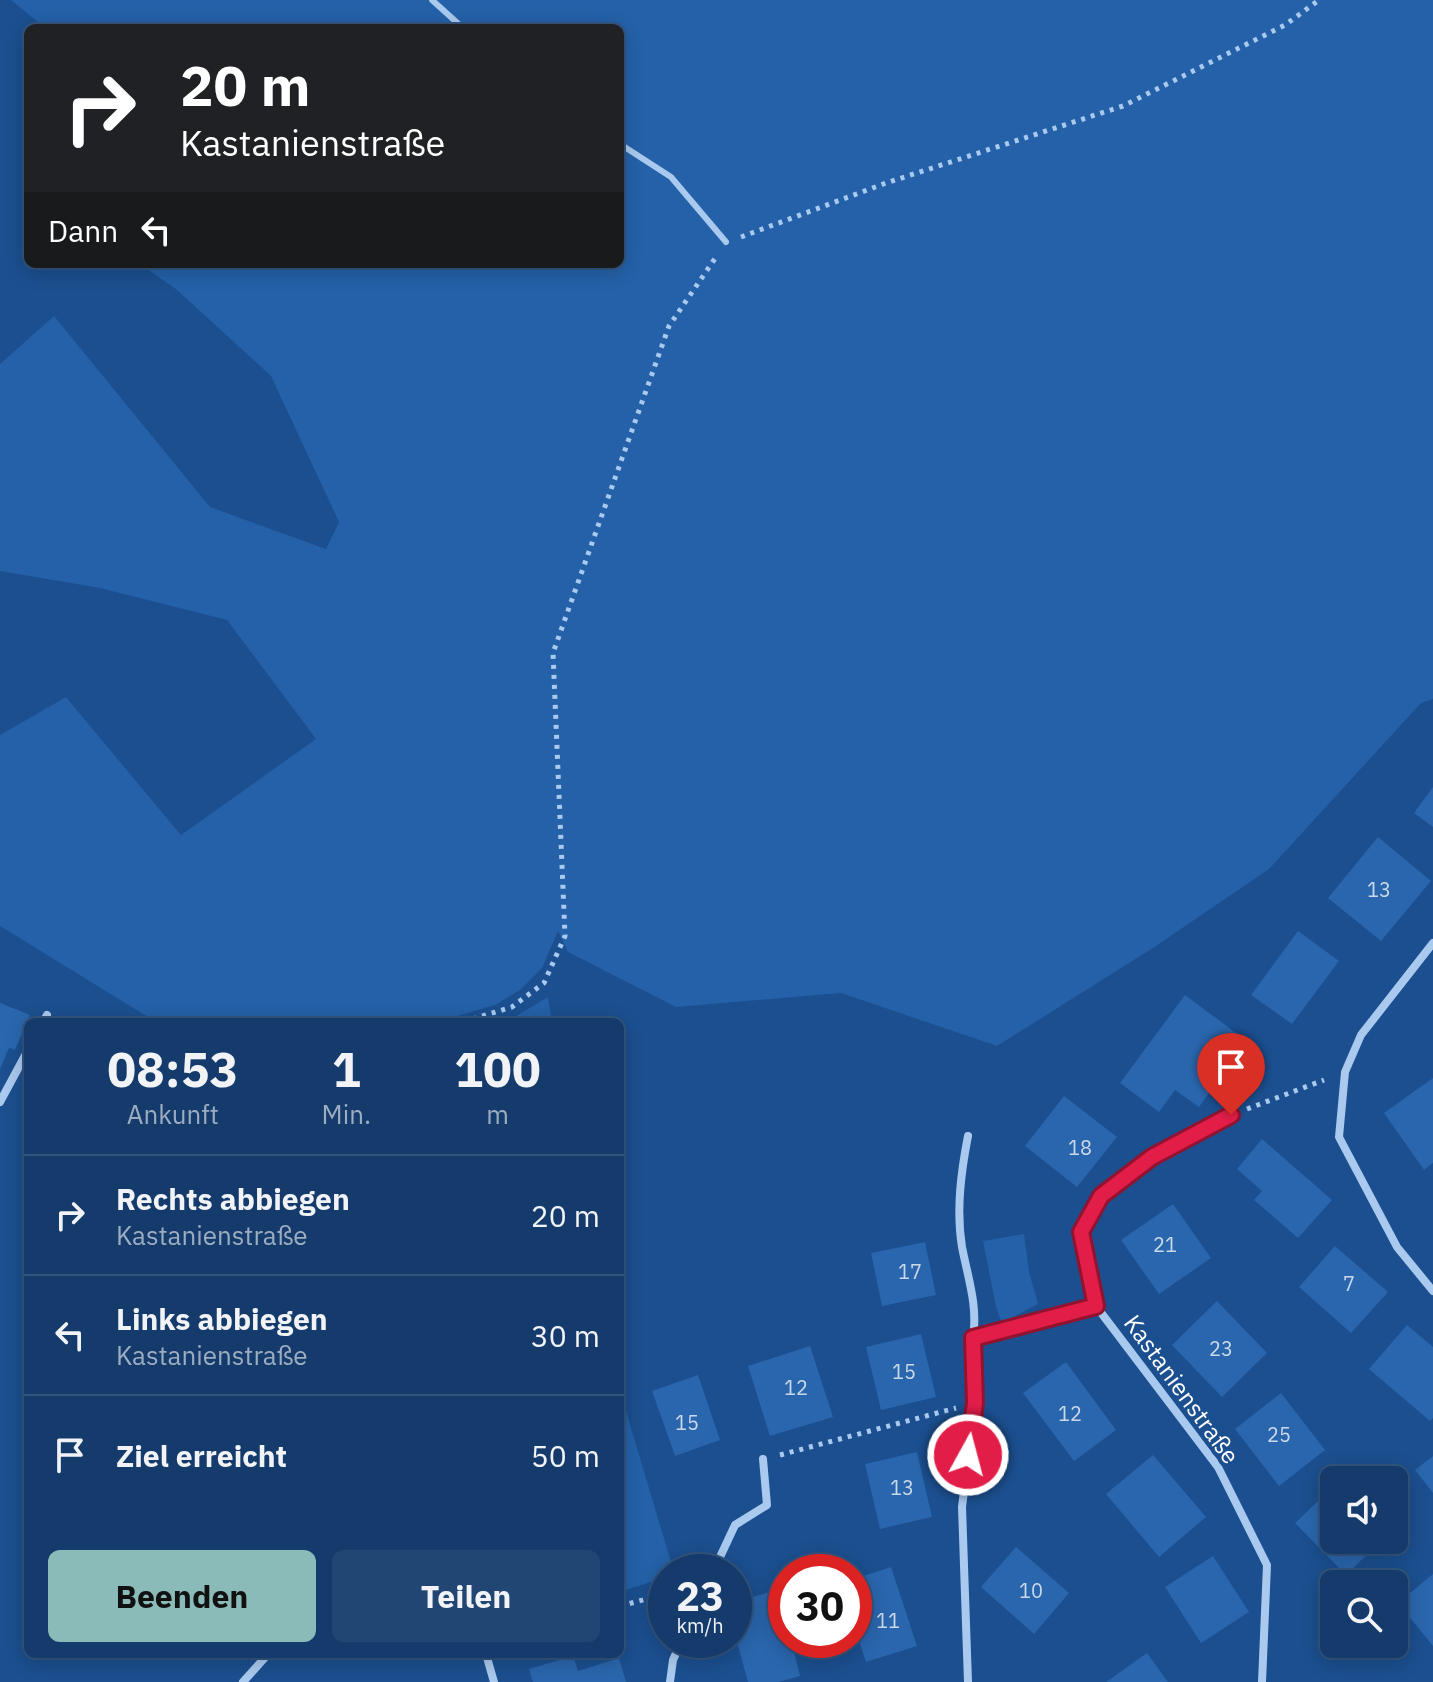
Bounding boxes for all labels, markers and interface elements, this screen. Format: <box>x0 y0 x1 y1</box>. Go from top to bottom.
text: 20 m <box>180 49 310 121</box>
icon: right <box>48 56 152 160</box>
text: Kastanienstraße <box>180 119 445 166</box>
icon: left <box>134 208 178 252</box>
text: Dann <box>48 211 118 250</box>
house number: 13 <box>1367 876 1391 903</box>
pin <box>1197 1033 1265 1115</box>
text: 08:53 <box>107 1038 238 1100</box>
text: 1 <box>332 1038 361 1100</box>
text: 100 <box>454 1038 541 1100</box>
icon: arrive <box>1209 1045 1253 1089</box>
text: Ankunft <box>127 1097 219 1131</box>
text: Min. <box>322 1097 371 1131</box>
text: m <box>486 1097 509 1131</box>
house number: 18 <box>1068 1134 1092 1161</box>
text: Rechts abbiegen <box>116 1179 350 1218</box>
icon: right <box>48 1193 92 1237</box>
text: 20 m <box>531 1196 600 1235</box>
text: Kastanienstraße <box>116 1218 308 1252</box>
house number: 21 <box>1153 1231 1177 1258</box>
house number: 17 <box>898 1258 922 1285</box>
house number: 7 <box>1343 1270 1355 1297</box>
text: Links abbiegen <box>116 1299 328 1338</box>
street label: Kastanienstraße <box>1117 1308 1247 1470</box>
icon: left <box>48 1313 92 1357</box>
text: 30 m <box>531 1316 600 1355</box>
house number: 23 <box>1209 1335 1233 1362</box>
text: Kastanienstraße <box>116 1338 308 1372</box>
house number: 15 <box>892 1358 916 1385</box>
house number: 12 <box>784 1374 808 1401</box>
house number: 12 <box>1058 1400 1082 1427</box>
house number: 15 <box>675 1409 699 1436</box>
position arrow <box>926 1413 1010 1497</box>
house number: 25 <box>1267 1421 1291 1448</box>
icon: arrive <box>48 1433 92 1477</box>
text: Ziel erreicht <box>116 1436 287 1475</box>
text: 50 m <box>531 1436 600 1475</box>
map controls <box>1320 1466 1408 1658</box>
button: sound <box>1320 1466 1408 1554</box>
house number: 13 <box>890 1474 914 1501</box>
button: Beenden <box>48 1550 316 1642</box>
button: Teilen <box>332 1550 600 1642</box>
speed limit sign: 30 <box>768 1554 872 1658</box>
text: 23 <box>676 1570 724 1622</box>
button: search <box>1320 1570 1408 1658</box>
house number: 10 <box>1019 1577 1043 1604</box>
house number: 11 <box>876 1607 900 1634</box>
text: km/h <box>676 1612 724 1639</box>

